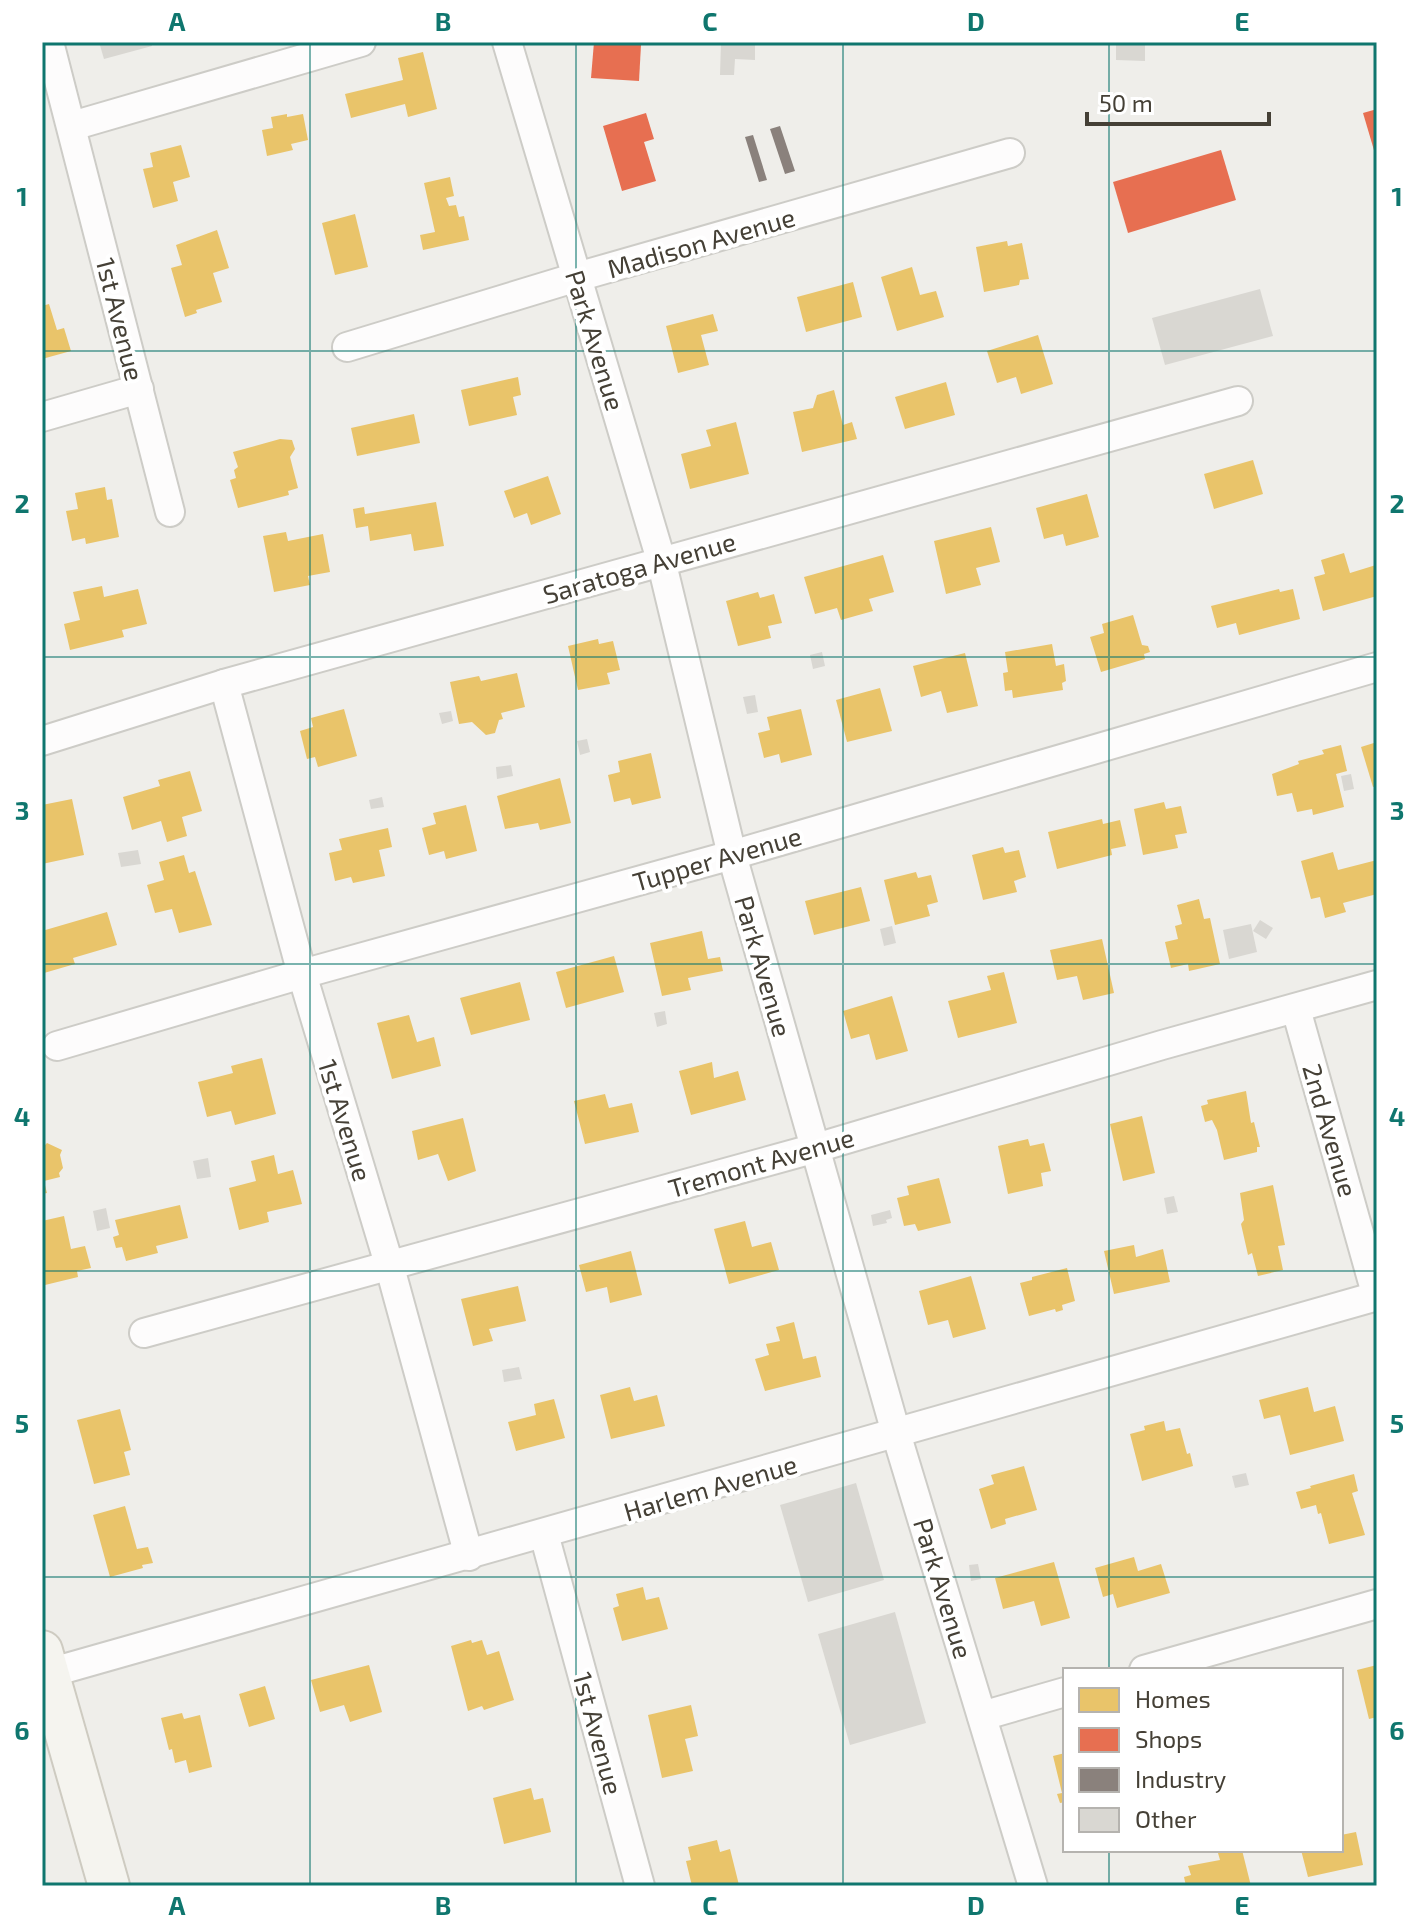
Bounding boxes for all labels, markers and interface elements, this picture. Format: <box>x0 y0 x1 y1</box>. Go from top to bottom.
text: A <box>169 5 186 36</box>
text: B <box>435 5 451 36</box>
text: C <box>702 5 718 36</box>
text: D <box>967 5 985 36</box>
text: E <box>1234 5 1250 36</box>
scale bar <box>1087 76 1269 126</box>
text: 50 m <box>1099 88 1153 117</box>
text: 1 <box>16 180 28 211</box>
text: 1 <box>1391 180 1403 211</box>
street label: Madison Avenue <box>604 200 798 284</box>
street label: 1st Avenue <box>91 254 151 384</box>
street label: Park Avenue <box>560 266 632 414</box>
text: 2 <box>14 487 30 518</box>
text: 2 <box>1389 487 1405 518</box>
street label: Saratoga Avenue <box>539 525 739 609</box>
text: 3 <box>15 794 29 825</box>
text: 3 <box>1390 794 1404 825</box>
street label: Tupper Avenue <box>629 819 805 897</box>
street label: Park Avenue <box>729 892 799 1040</box>
street label: 1st Avenue <box>313 1055 379 1185</box>
street label: 2nd Avenue <box>1297 1060 1365 1200</box>
text: 4 <box>14 1100 30 1131</box>
text: 4 <box>1389 1100 1405 1131</box>
street label: Tremont Avenue <box>665 1121 857 1203</box>
text: 5 <box>15 1407 29 1438</box>
text: 5 <box>1390 1407 1404 1438</box>
street label: Harlem Avenue <box>620 1447 800 1527</box>
street label: Park Avenue <box>908 1514 980 1662</box>
street label: 1st Avenue <box>568 1668 630 1798</box>
legend <box>1063 1668 1343 1852</box>
text: Homes <box>1135 1684 1211 1713</box>
text: 6 <box>14 1714 30 1745</box>
text: 6 <box>1389 1714 1405 1745</box>
text: Shops <box>1135 1724 1202 1753</box>
text: Industry <box>1135 1764 1227 1793</box>
text: Other <box>1135 1804 1197 1833</box>
text: A <box>169 1889 186 1920</box>
text: B <box>435 1889 451 1920</box>
text: C <box>702 1889 718 1920</box>
text: D <box>967 1889 985 1920</box>
text: E <box>1234 1889 1250 1920</box>

